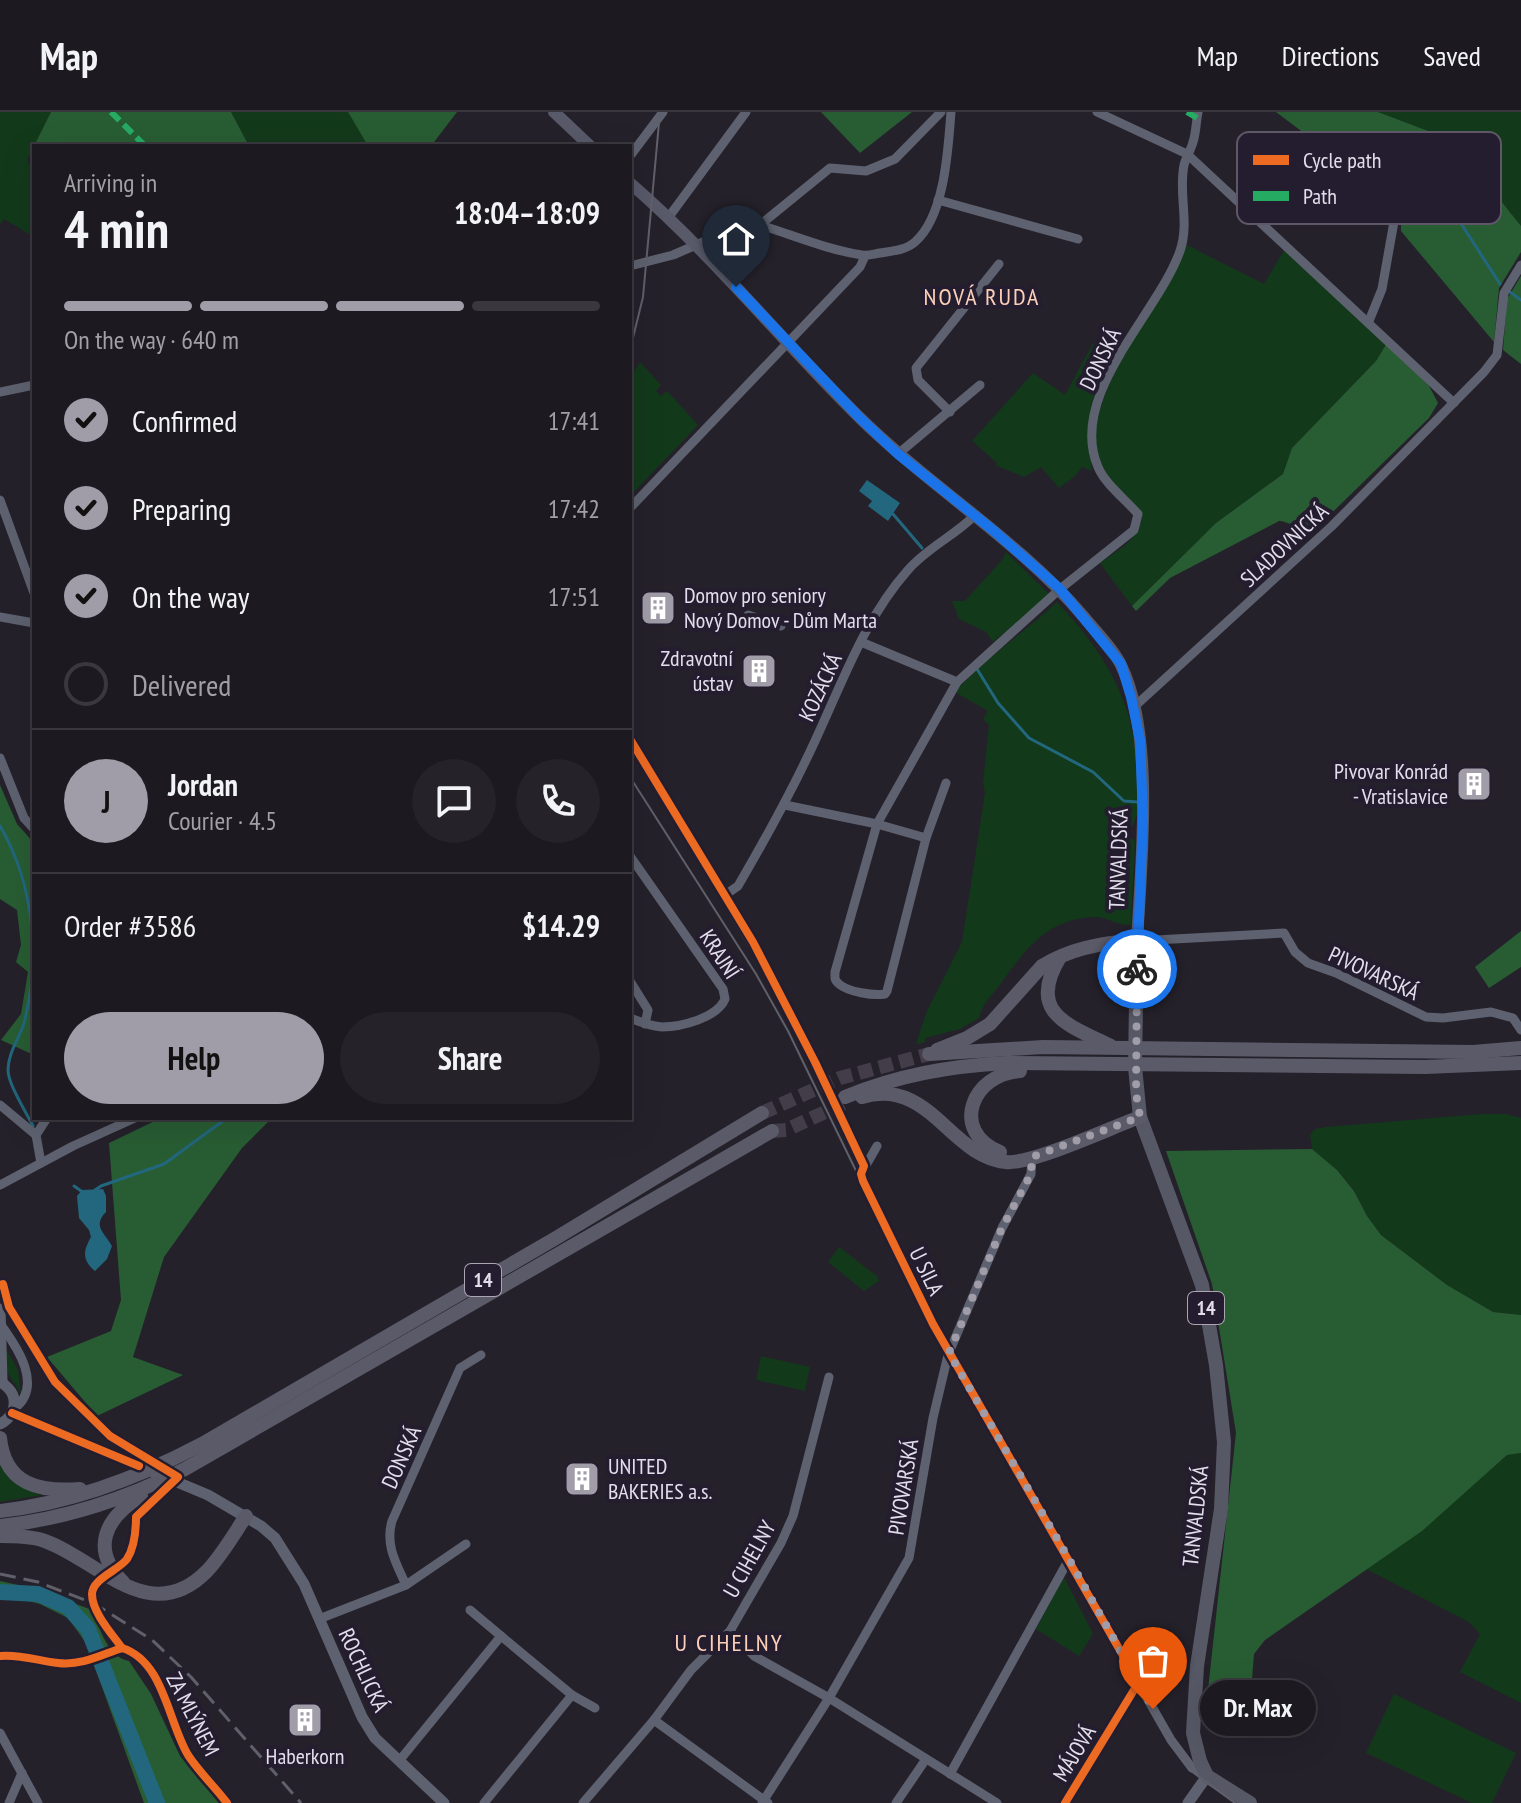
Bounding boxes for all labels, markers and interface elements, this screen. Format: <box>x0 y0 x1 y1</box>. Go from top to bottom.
text: Map <box>40 31 98 80</box>
text: Map <box>1197 37 1238 74</box>
text: Directions <box>1282 37 1379 74</box>
text: Saved <box>1423 37 1481 74</box>
legend <box>1237 132 1501 224</box>
text: Cycle path <box>1303 146 1381 174</box>
text: Arriving in <box>64 166 157 199</box>
text: Path <box>1303 182 1337 210</box>
text: 18:04–18:09 <box>454 193 600 232</box>
text: 4 min <box>64 195 169 262</box>
pin <box>702 205 770 287</box>
icon: home <box>714 217 758 261</box>
district label: NOVÁ RUDA <box>924 281 1040 312</box>
text: On the way · 640 m <box>64 323 239 356</box>
street label: DONSKÁ <box>1073 323 1127 395</box>
icon: check <box>64 398 108 442</box>
text: Confirmed <box>132 401 237 440</box>
text: 17:41 <box>548 404 600 437</box>
icon: check <box>64 486 108 530</box>
text: Preparing <box>132 489 231 528</box>
text: 17:42 <box>548 492 600 525</box>
street label: SLADOVNICKÁ <box>1234 497 1334 593</box>
icon: check <box>64 574 108 618</box>
text: On the way <box>132 577 249 616</box>
text: 17:51 <box>548 580 600 613</box>
place label: Domov pro seniory Nový Domov - Dům Marta <box>684 581 877 634</box>
building icon: Domov pro seniory Nový Domov - Dům Marta <box>639 589 677 627</box>
place label: Zdravotní ústav <box>660 644 733 697</box>
street label: KOZÁCKÁ <box>792 648 848 726</box>
building icon: Zdravotní ústav <box>740 652 778 690</box>
text: Delivered <box>132 665 231 704</box>
place label: Pivovar Konrád - Vratislavice <box>1334 757 1448 810</box>
button: chat <box>412 759 496 843</box>
button: phone <box>516 759 600 843</box>
text: Jordan <box>168 765 238 804</box>
building icon: Pivovar Konrád - Vratislavice <box>1455 765 1493 803</box>
text: J <box>102 782 110 821</box>
text: Courier · 4.5 <box>168 804 277 837</box>
street label: TANVALDSKÁ <box>1102 807 1134 910</box>
text: Order #3586 <box>64 906 196 945</box>
text: $14.29 <box>522 906 600 945</box>
street label: KRAJNÍ <box>694 924 747 985</box>
courier <box>1097 929 1177 1009</box>
street label: PIVOVARSKÁ <box>1324 940 1424 1006</box>
icon: bike <box>1115 947 1159 991</box>
button: Help <box>64 1012 324 1104</box>
button: Share <box>340 1012 600 1104</box>
street label: U SILA <box>903 1242 951 1300</box>
road number: 14 <box>465 1264 501 1296</box>
road number: 14 <box>1188 1292 1224 1324</box>
street label: DONSKÁ <box>375 1421 427 1493</box>
street label: PIVOVARSKÁ <box>882 1436 924 1537</box>
place label: UNITED BAKERIES a.s. <box>608 1452 712 1505</box>
building icon: UNITED BAKERIES a.s. <box>563 1460 601 1498</box>
street label: TANVALDSKÁ <box>1176 1464 1214 1568</box>
street label: U CIHELNY <box>717 1516 781 1602</box>
street label: ROCHLICKÁ <box>333 1624 396 1717</box>
district label: U CIHELNY <box>674 1627 784 1658</box>
pin <box>1119 1627 1187 1709</box>
icon: bag <box>1131 1639 1175 1683</box>
street label: ZA MLÝNEM <box>160 1667 226 1761</box>
callout: Dr. Max <box>1201 1681 1317 1737</box>
text: Dr. Max <box>1224 1691 1292 1724</box>
building icon: Haberkorn <box>286 1701 324 1739</box>
street label: MÁJOVÁ <box>1046 1719 1102 1786</box>
place label: Haberkorn <box>266 1742 344 1770</box>

